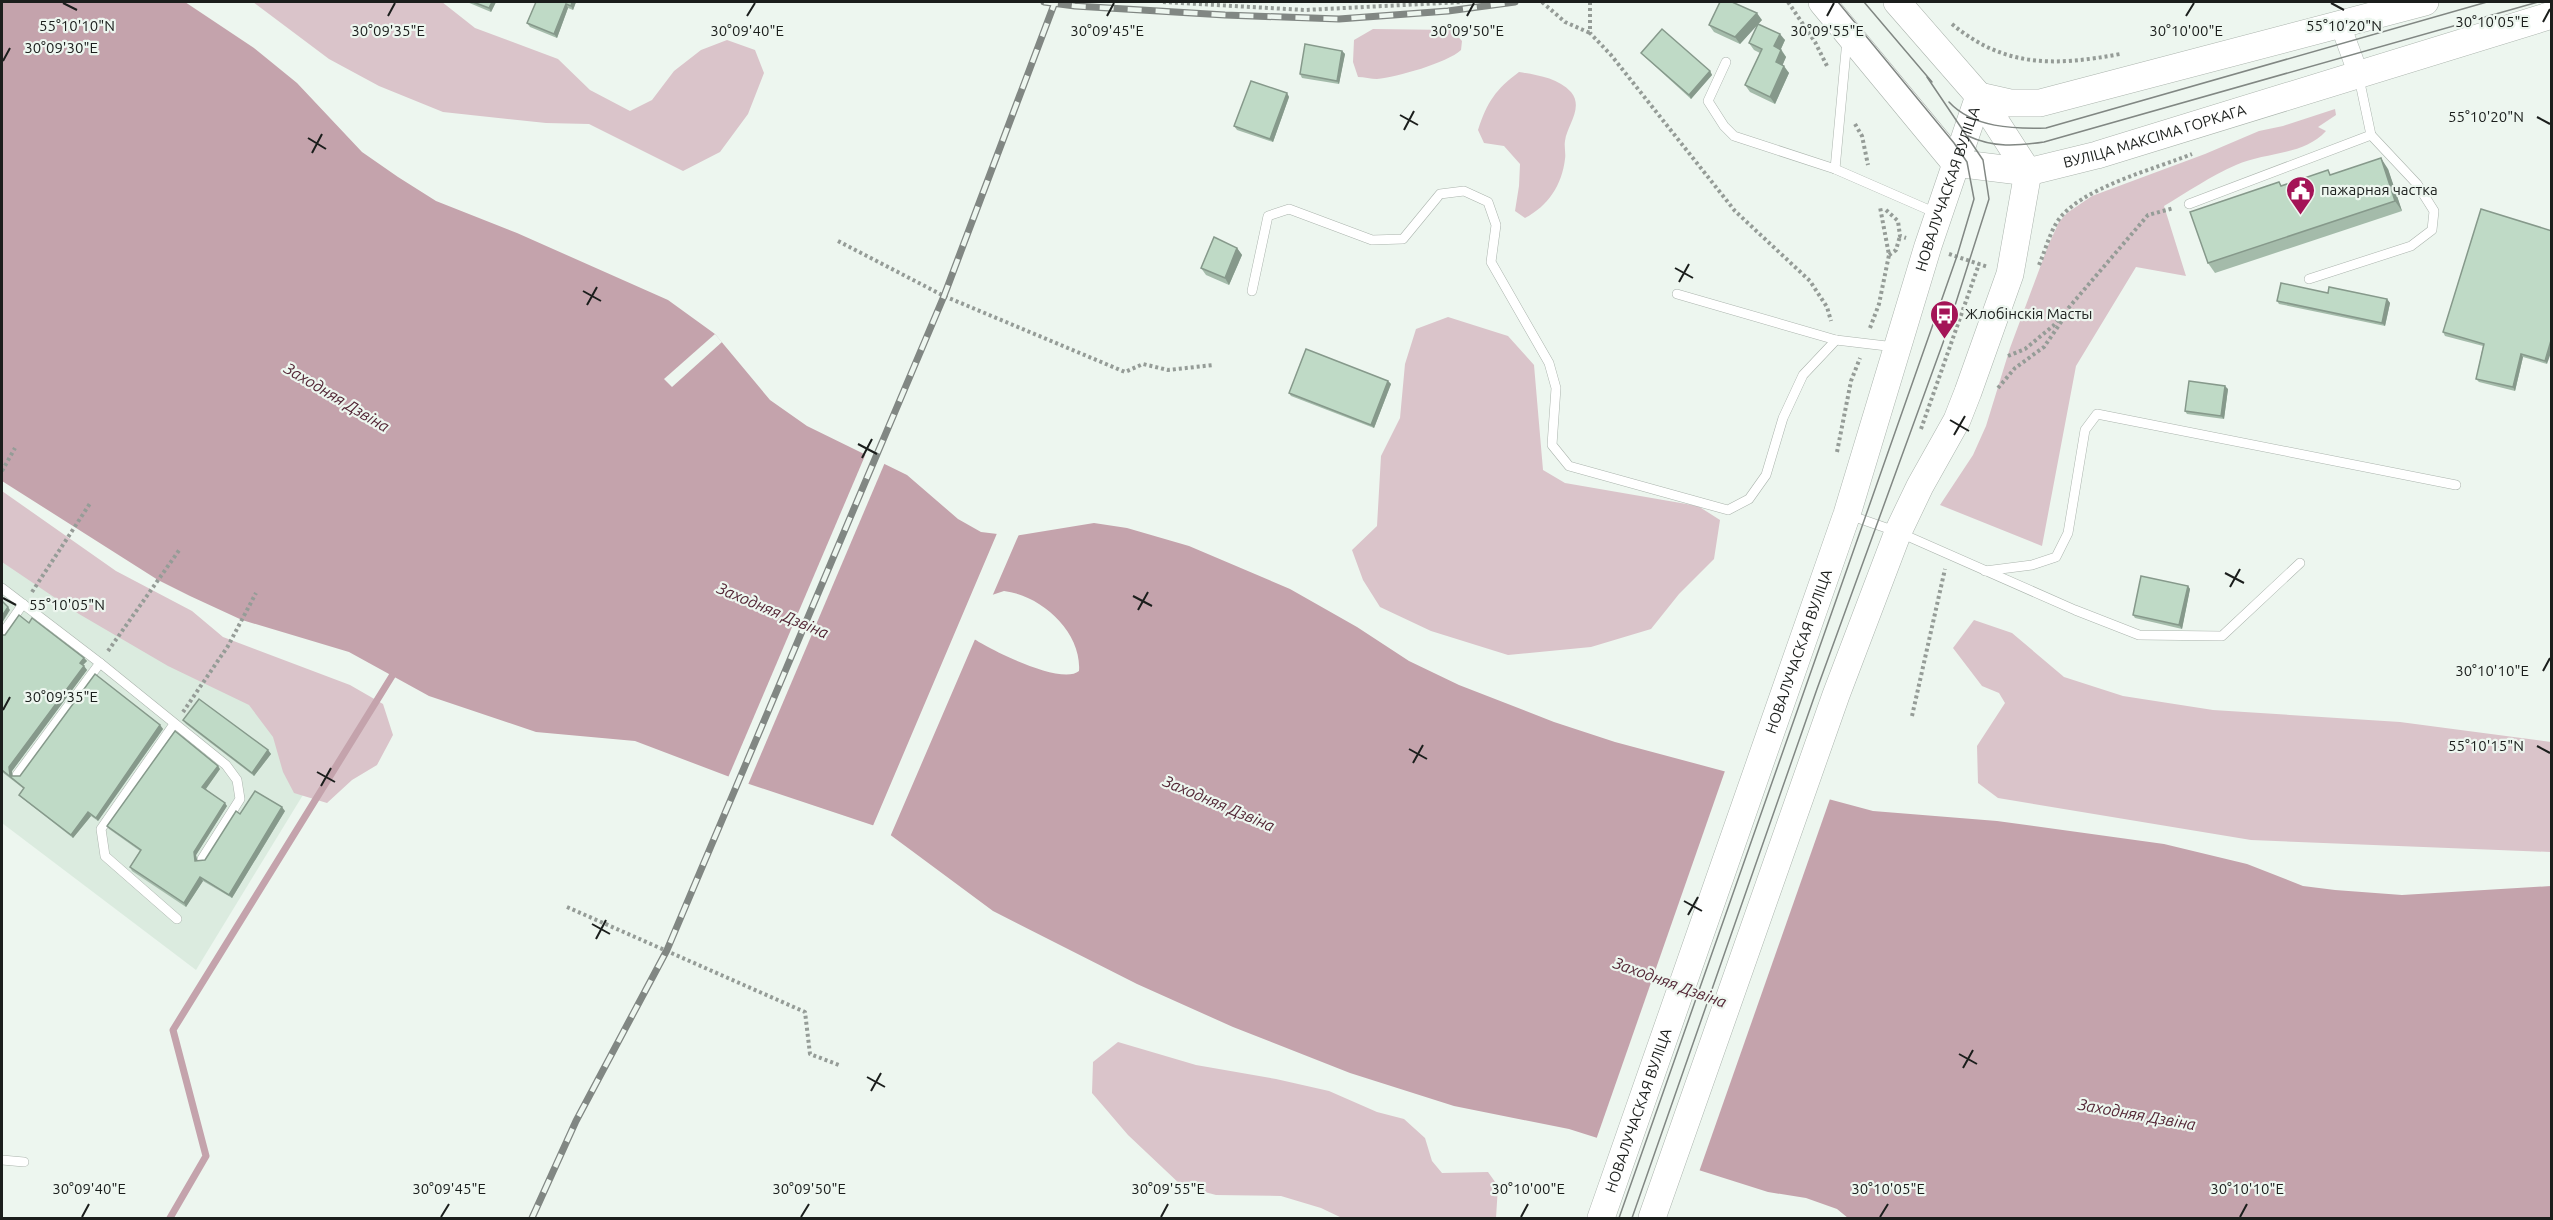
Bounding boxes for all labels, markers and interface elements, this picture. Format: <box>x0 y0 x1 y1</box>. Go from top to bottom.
text: 30°10'05"E <box>2455 13 2529 30</box>
text: 55°10'10"N <box>39 17 115 34</box>
text: 55°10'20"N <box>2306 17 2382 34</box>
text: 30°09'35"E <box>351 22 425 39</box>
text: 30°09'40"E <box>710 22 784 39</box>
text: 30°09'45"E <box>1070 22 1144 39</box>
text: 30°09'50"E <box>1430 22 1504 39</box>
text: 30°09'55"E <box>1790 22 1864 39</box>
text: 30°10'00"E <box>2149 22 2223 39</box>
text: 30°09'30"E <box>24 39 98 56</box>
street label: ВУЛІЦА МАКСІМА ГОРКАГА <box>2061 101 2248 171</box>
street label: НОВАЛУЧАСКАЯ ВУЛІЦА <box>1912 104 1983 273</box>
text: 55°10'20"N <box>2448 108 2524 125</box>
public building icon: пажарная частка <box>2284 174 2316 216</box>
place label: пажарная частка <box>2321 181 2438 198</box>
bus stop icon: Жлобінскія Масты <box>1928 298 1960 340</box>
place label: Жлобінскія Масты <box>1965 305 2093 322</box>
water label: Заходняя Дзвіна <box>280 358 393 436</box>
street label: НОВАЛУЧАСКАЯ ВУЛІЦА <box>1762 567 1835 736</box>
water label: Заходняя Дзвіна <box>714 578 832 642</box>
text: 55°10'05"N <box>29 596 105 613</box>
text: 30°10'10"E <box>2455 662 2529 679</box>
text: 30°09'35"E <box>24 688 98 705</box>
text: 55°10'15"N <box>2448 737 2524 754</box>
water label: Заходняя Дзвіна <box>1160 771 1278 835</box>
water label: Заходняя Дзвіна <box>1610 953 1729 1011</box>
street label: НОВАЛУЧАСКАЯ ВУЛІЦА <box>1602 1026 1675 1195</box>
water label: Заходняя Дзвіна <box>2076 1095 2198 1133</box>
text: 30°09'40"E <box>52 1180 126 1197</box>
text: 30°09'45"E <box>412 1180 486 1197</box>
text: 30°09'50"E <box>772 1180 846 1197</box>
text: 30°09'55"E <box>1131 1180 1205 1197</box>
text: 30°10'00"E <box>1491 1180 1565 1197</box>
text: 30°10'05"E <box>1851 1180 1925 1197</box>
text: 30°10'10"E <box>2210 1180 2284 1197</box>

